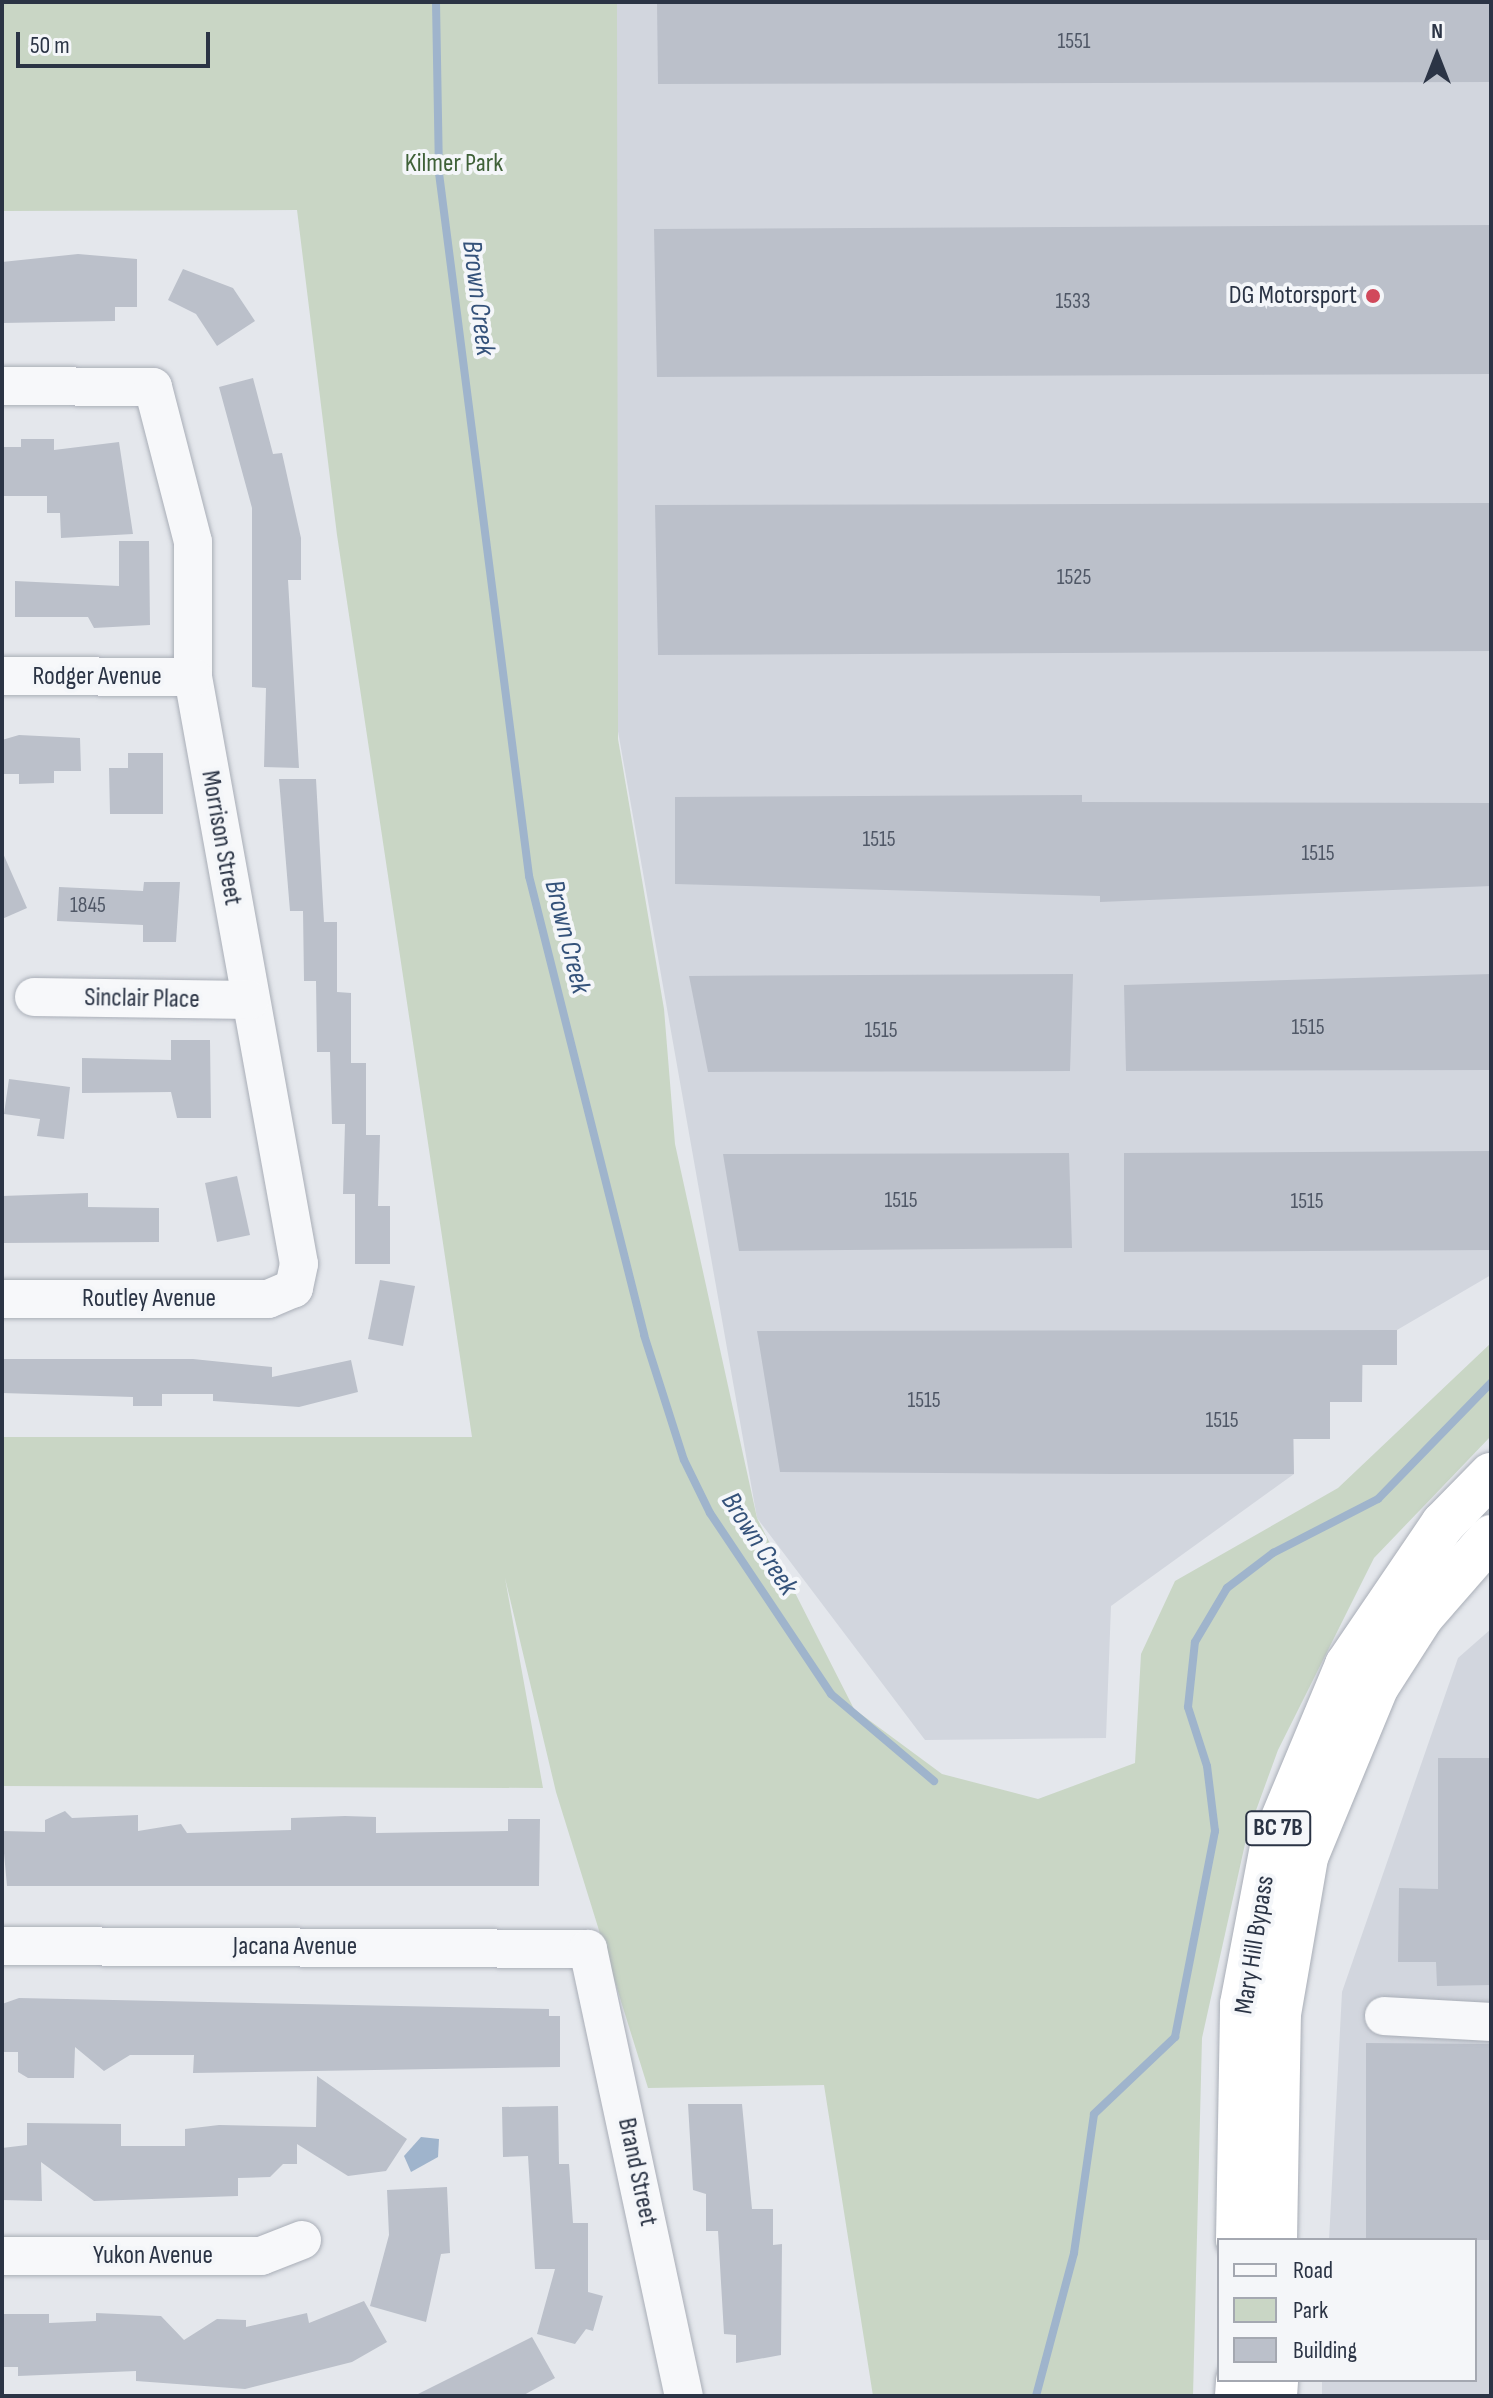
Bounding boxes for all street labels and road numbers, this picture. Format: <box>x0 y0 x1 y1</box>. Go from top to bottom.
street label: Rodger Avenue <box>32 661 162 693</box>
street label: Morrison Street <box>194 768 248 908</box>
street label: Sinclair Place <box>84 982 200 1016</box>
street label: Routley Avenue <box>82 1283 216 1315</box>
road number: BC 7B <box>1244 1808 1312 1848</box>
street label: Mary Hill Bypass <box>1229 1874 1281 2016</box>
street label: Jacana Avenue <box>233 1931 357 1963</box>
street label: Brand Street <box>610 2115 664 2229</box>
street label: Yukon Avenue <box>93 2240 213 2272</box>

